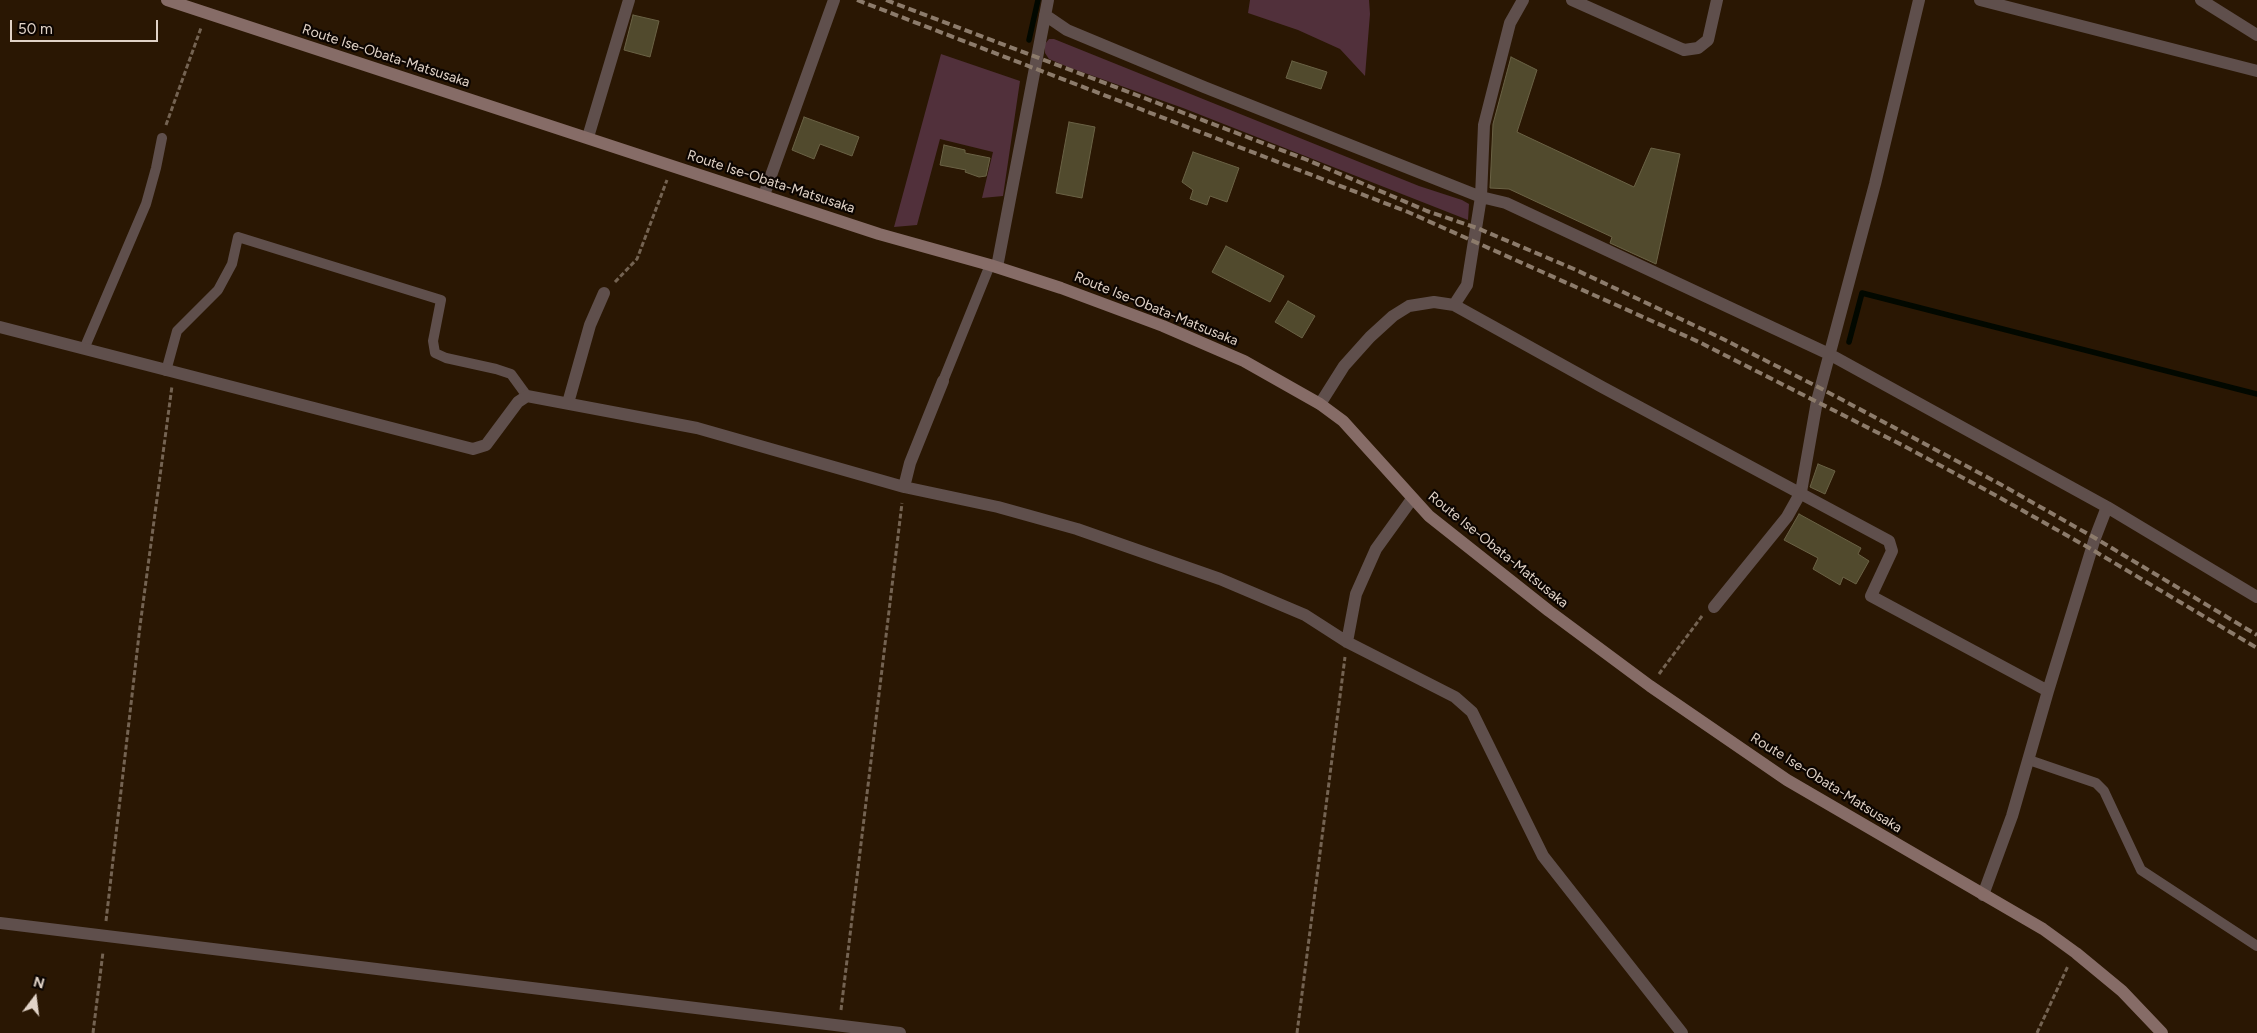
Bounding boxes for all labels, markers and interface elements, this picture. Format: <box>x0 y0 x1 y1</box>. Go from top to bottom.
scale bar <box>12 10 160 42</box>
text: 50 m <box>18 20 53 38</box>
street label: Route Ise-Obata-Matsusaka <box>300 21 472 91</box>
street label: Route Ise-Obata-Matsusaka <box>685 147 857 217</box>
street label: Route Ise-Obata-Matsusaka <box>1072 268 1240 350</box>
street label: Route Ise-Obata-Matsusaka <box>1425 488 1571 612</box>
street label: Route Ise-Obata-Matsusaka <box>1747 729 1905 837</box>
north arrow <box>10 973 60 1023</box>
text: N <box>32 973 46 993</box>

